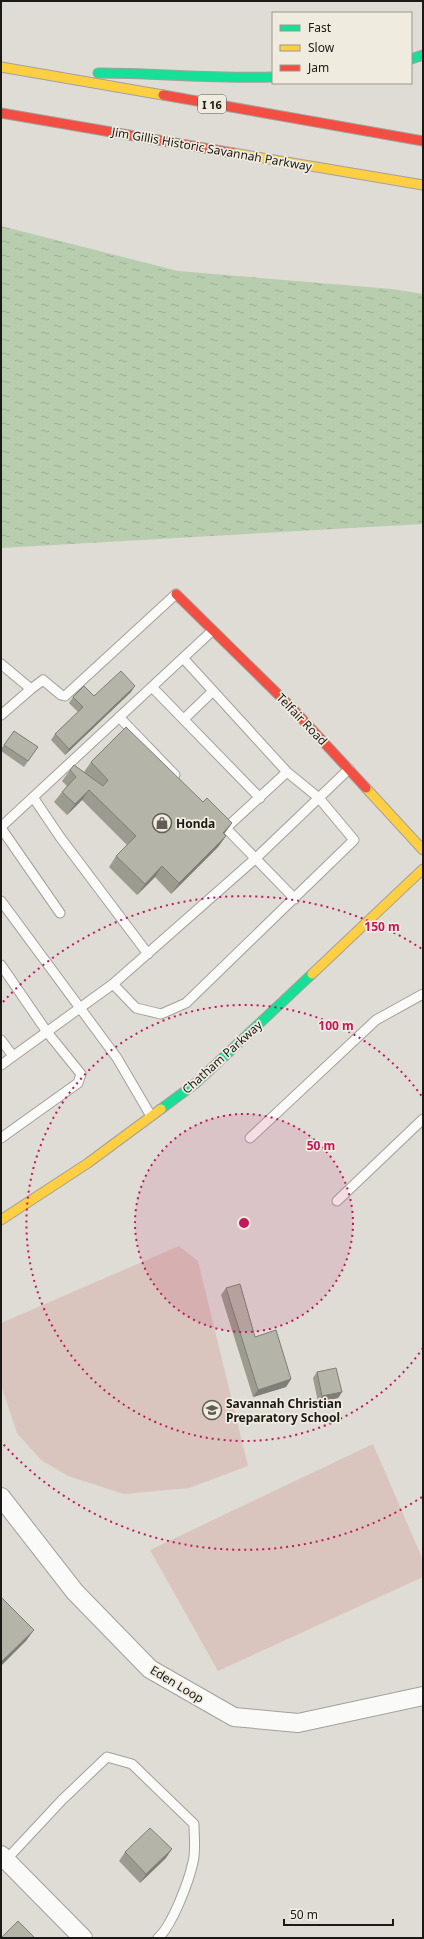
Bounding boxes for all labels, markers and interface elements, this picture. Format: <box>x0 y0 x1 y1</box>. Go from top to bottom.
legend <box>272 12 412 84</box>
text: Fast <box>308 19 332 36</box>
text: Slow <box>308 39 335 56</box>
text: Jam <box>307 59 329 76</box>
road number: I 16 <box>198 95 226 113</box>
street label: Jim Gillis Historic Savannah Parkway <box>110 123 314 175</box>
street label: Telfair Road <box>273 689 331 749</box>
shop icon: Honda <box>151 812 173 834</box>
place label: Honda <box>176 815 215 832</box>
text: 150 m <box>364 918 400 935</box>
street label: Chatham Parkway <box>178 1016 266 1098</box>
text: 100 m <box>318 1017 354 1034</box>
text: 50 m <box>307 1137 335 1154</box>
centre of rings <box>237 1216 251 1230</box>
place label: Savannah Christian Preparatory School <box>226 1395 342 1426</box>
school or university icon: Savannah Christian Preparatory School <box>201 1399 223 1421</box>
street label: Eden Loop <box>147 1661 207 1707</box>
scale bar <box>284 1901 393 1927</box>
text: 50 m <box>290 1906 318 1923</box>

